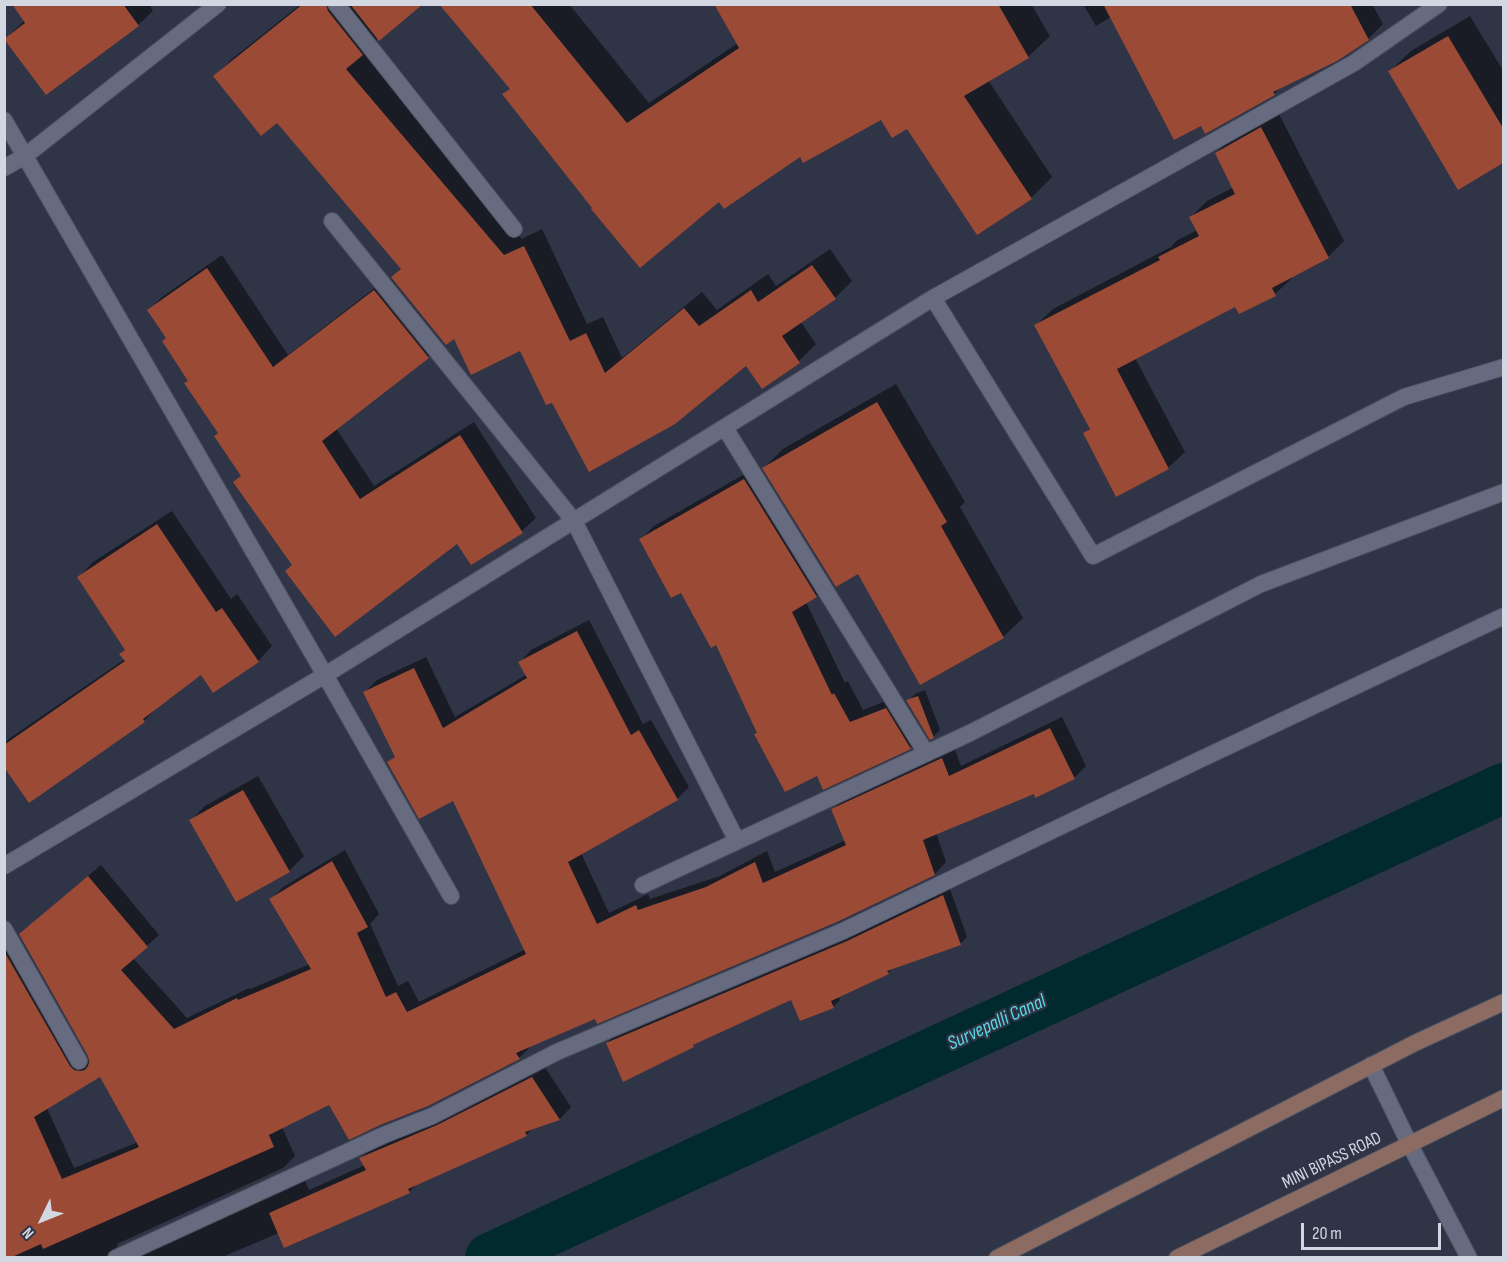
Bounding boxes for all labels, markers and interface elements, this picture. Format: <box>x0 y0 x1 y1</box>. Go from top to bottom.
water label: Survepalli Canal <box>944 990 1050 1056</box>
street label: MINI BIPASS ROAD <box>1279 1128 1385 1194</box>
north arrow <box>12 1190 72 1250</box>
scale bar <box>1304 1211 1444 1249</box>
text: N <box>19 1223 38 1242</box>
text: 20 m <box>1312 1223 1342 1244</box>

